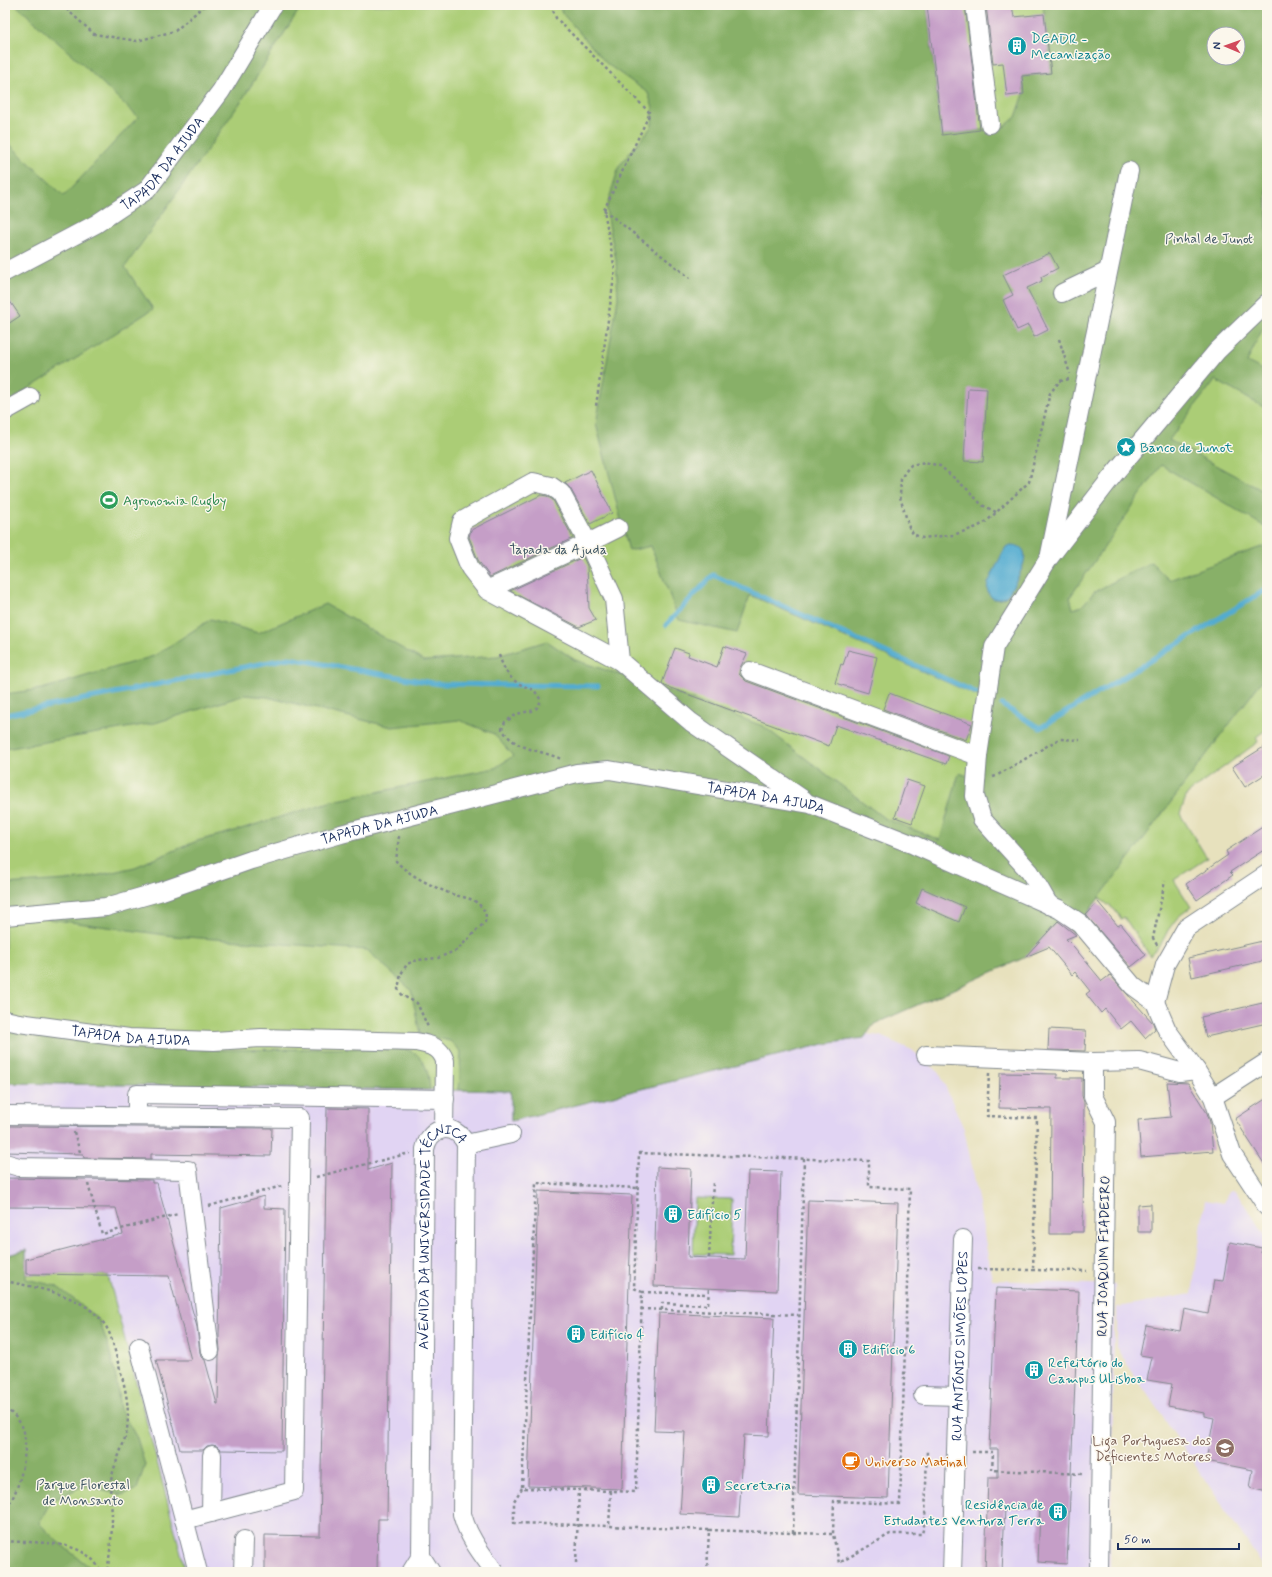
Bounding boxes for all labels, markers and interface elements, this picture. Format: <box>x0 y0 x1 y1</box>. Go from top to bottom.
north arrow <box>1206 26 1246 66</box>
place label: DGADR - Mecanização <box>1031 30 1111 64</box>
building icon: DGADR - Mecanização <box>1006 35 1028 57</box>
text: N <box>1210 42 1224 50</box>
street label: TAPADA DA AJUDA <box>117 113 209 215</box>
park label: Pinhal de Junot <box>1165 230 1253 248</box>
place icon: Banco de Junot <box>1115 436 1137 458</box>
place label: Banco de Junot <box>1140 439 1234 457</box>
sports icon: Agronomia Rugby <box>98 489 120 511</box>
place label: Agronomia Rugby <box>123 492 226 512</box>
park label: Tapada da Ajuda <box>509 541 607 559</box>
street label: TAPADA DA AJUDA <box>705 779 828 819</box>
street label: TAPADA DA AJUDA <box>319 801 440 849</box>
street label: TAPADA DA AJUDA <box>70 1022 191 1050</box>
street label: AVENIDA DA UNIVERSIDADE TÉCNICA <box>415 1121 471 1350</box>
street label: RUA JOAQUIM FIADEIRO <box>1094 1175 1114 1337</box>
building icon: Edifício 5 <box>662 1203 684 1225</box>
place label: Edifício 5 <box>687 1206 742 1224</box>
street label: RUA ANTÓNIO SIMÕES LOPES <box>948 1251 973 1441</box>
building icon: Edifício 4 <box>565 1323 587 1345</box>
place label: Edifício 4 <box>590 1326 644 1344</box>
building icon: Edifício 6 <box>837 1338 859 1360</box>
place label: Edifício 6 <box>862 1341 915 1359</box>
place label: Refeitório do Campus ULisboa <box>1048 1354 1145 1388</box>
building icon: Refeitório do Campus ULisboa <box>1023 1359 1045 1381</box>
place label: Liga Portuguesa dos Deficientes Motores <box>1092 1432 1211 1466</box>
school or university icon: Liga Portuguesa dos Deficientes Motores <box>1214 1437 1236 1459</box>
cafe icon: Universo Matinal <box>840 1450 862 1472</box>
place label: Universo Matinal <box>865 1453 966 1471</box>
building icon: Secretaria <box>700 1474 722 1496</box>
park label: Parque Florestal de Monsanto <box>36 1476 130 1510</box>
place label: Secretaria <box>725 1477 791 1495</box>
place label: Residência de Estudantes Ventura Terra <box>883 1496 1045 1530</box>
building icon: Residência de Estudantes Ventura Terra <box>1047 1501 1069 1523</box>
scale bar <box>1118 1525 1239 1551</box>
text: 50 m <box>1124 1532 1151 1548</box>

